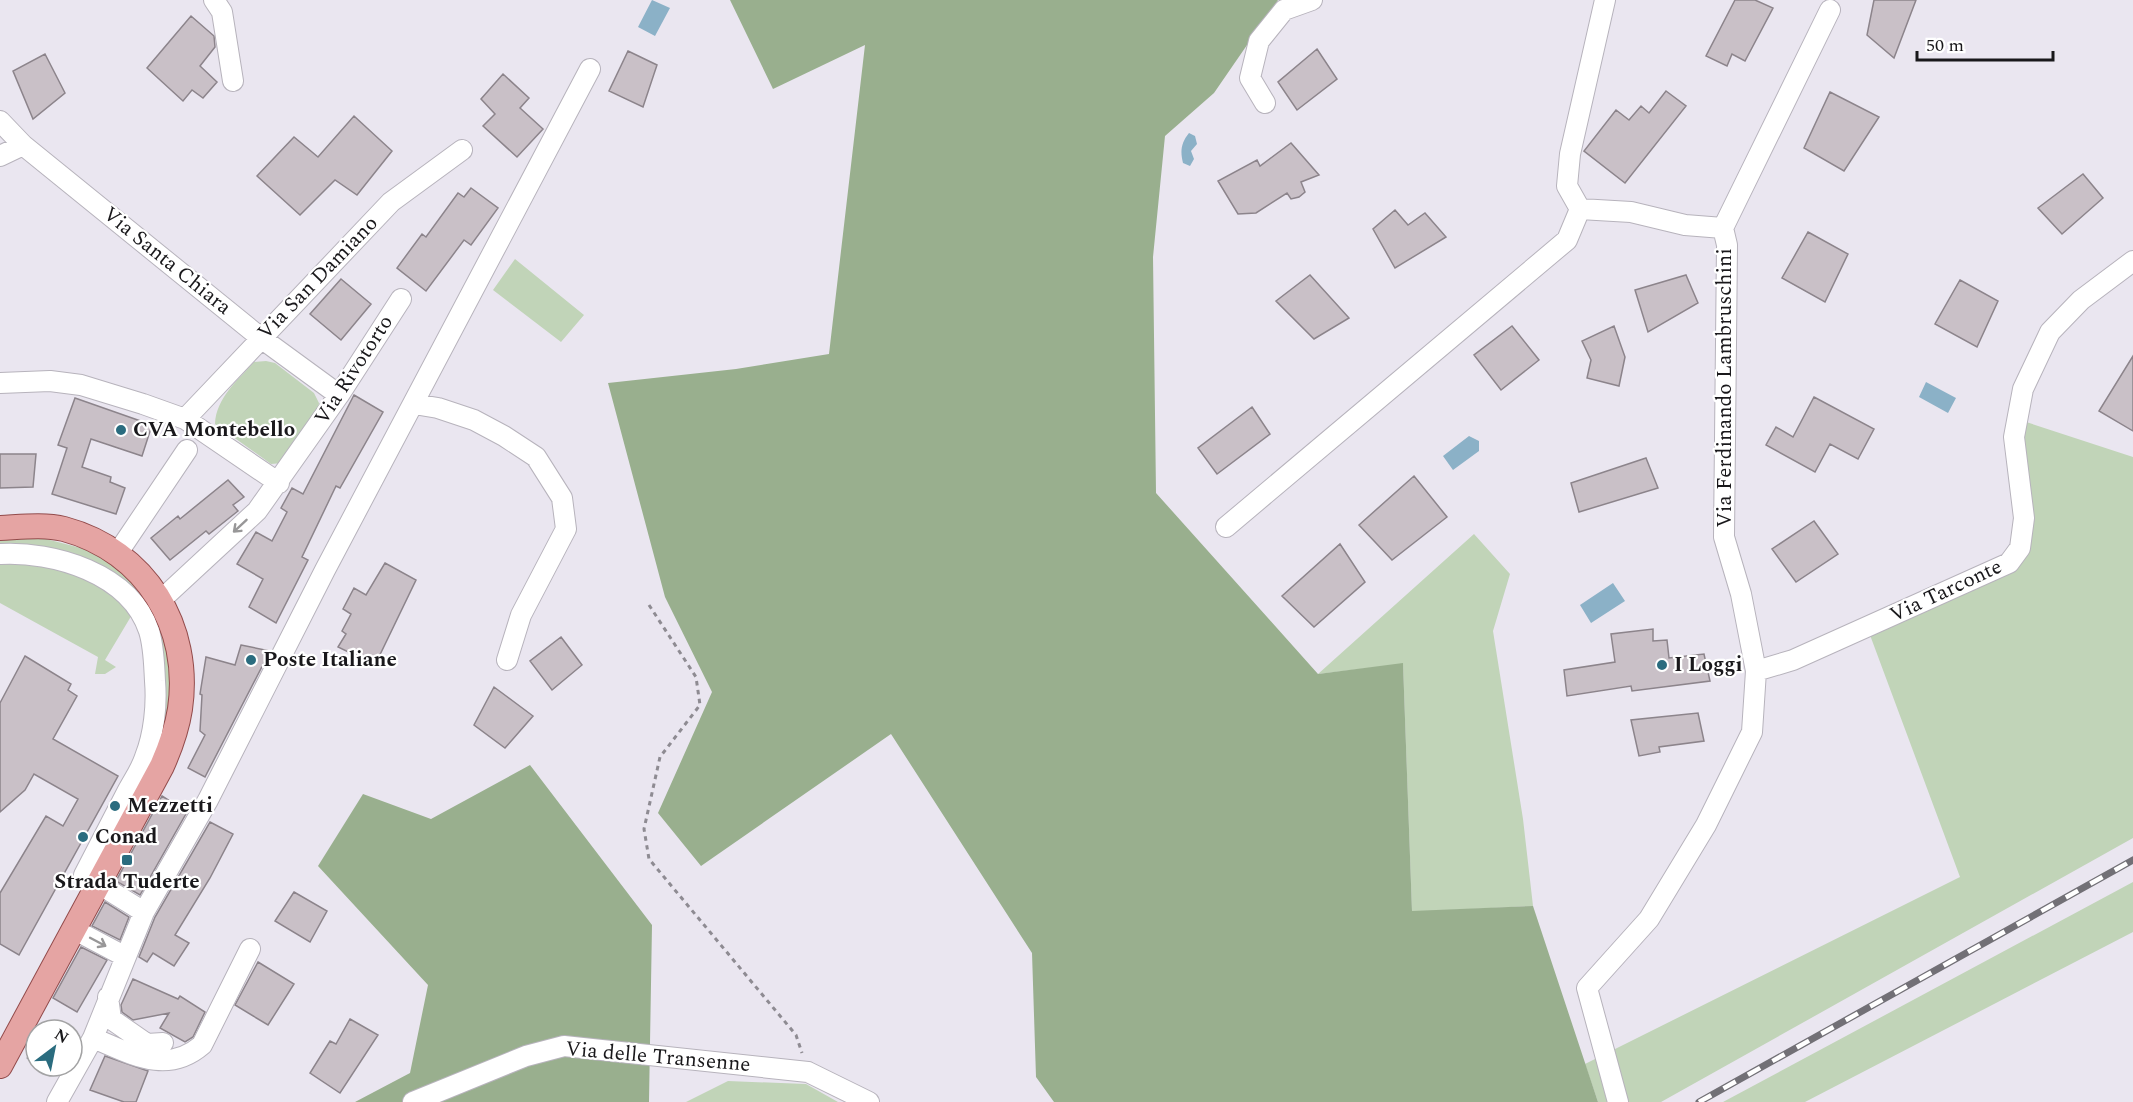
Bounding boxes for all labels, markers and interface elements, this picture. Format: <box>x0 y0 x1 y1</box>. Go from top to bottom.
scale bar <box>1917 24 2054 62</box>
text: 50 m <box>1926 32 1964 59</box>
street label: Via Santa Chiara <box>96 199 239 324</box>
street label: Via San Damiano <box>250 209 386 347</box>
street label: Via Ferdinando Lambruschini <box>1709 248 1741 528</box>
street label: Via Rivotorto <box>306 309 402 431</box>
place label: CVA Montebello <box>133 414 295 446</box>
marker: CVA Montebello <box>114 423 128 437</box>
one-way arrow <box>233 519 248 533</box>
street label: Via Tarconte <box>1885 551 2007 631</box>
place label: Poste Italiane <box>263 644 397 676</box>
place label: I Loggi <box>1674 649 1743 681</box>
marker: Poste Italiane <box>244 653 258 667</box>
marker: I Loggi <box>1655 658 1669 672</box>
place label: Mezzetti <box>127 790 213 822</box>
marker: Mezzetti <box>108 799 122 813</box>
place label: Conad <box>95 821 157 853</box>
marker: Conad <box>76 830 90 844</box>
marker: Strada Tuderte <box>120 853 134 867</box>
place label: Strada Tuderte <box>54 866 200 898</box>
one-way arrow <box>89 937 107 949</box>
north arrow <box>24 1018 84 1078</box>
text: N <box>50 1022 73 1050</box>
street label: Via delle Transenne <box>564 1033 752 1081</box>

